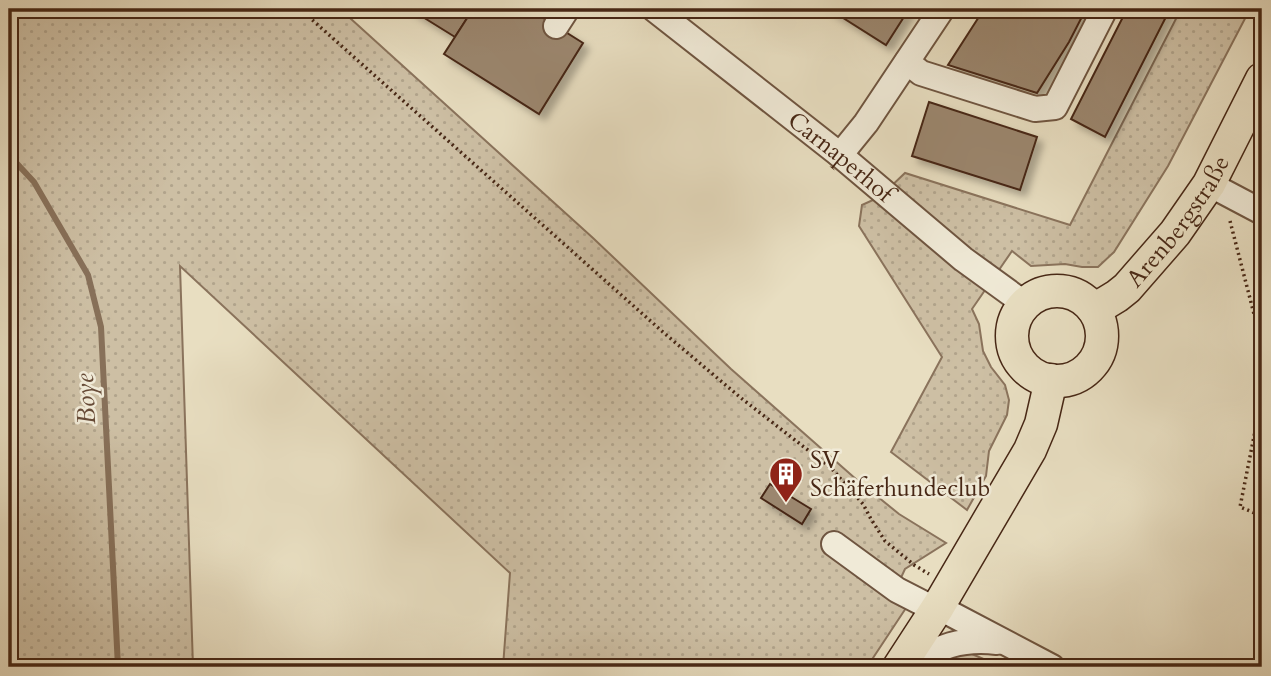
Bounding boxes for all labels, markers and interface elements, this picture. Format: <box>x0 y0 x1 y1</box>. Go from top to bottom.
street label: Carnaperhof <box>781 104 903 212</box>
street label: Arenbergstraße <box>1119 150 1238 295</box>
water label: Boye <box>67 371 104 426</box>
place label: SV Schäferhundeclub <box>810 444 990 505</box>
building icon: SV Schäferhundeclub <box>767 455 805 504</box>

